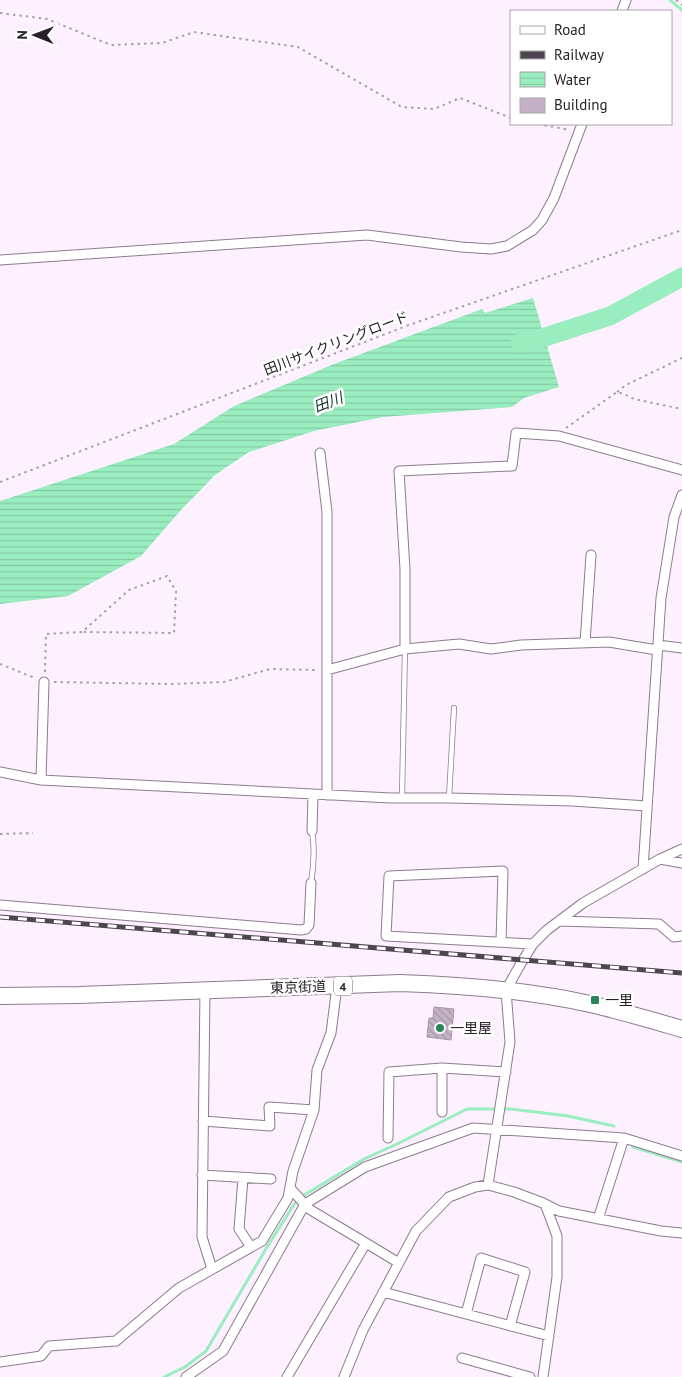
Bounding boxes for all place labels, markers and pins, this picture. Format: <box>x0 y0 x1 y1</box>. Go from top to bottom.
place label: 一里 <box>605 991 633 1009</box>
marker: 一里 <box>589 994 601 1006</box>
place label: 一里屋 <box>450 1019 492 1037</box>
marker: 一里屋 <box>434 1022 446 1034</box>

